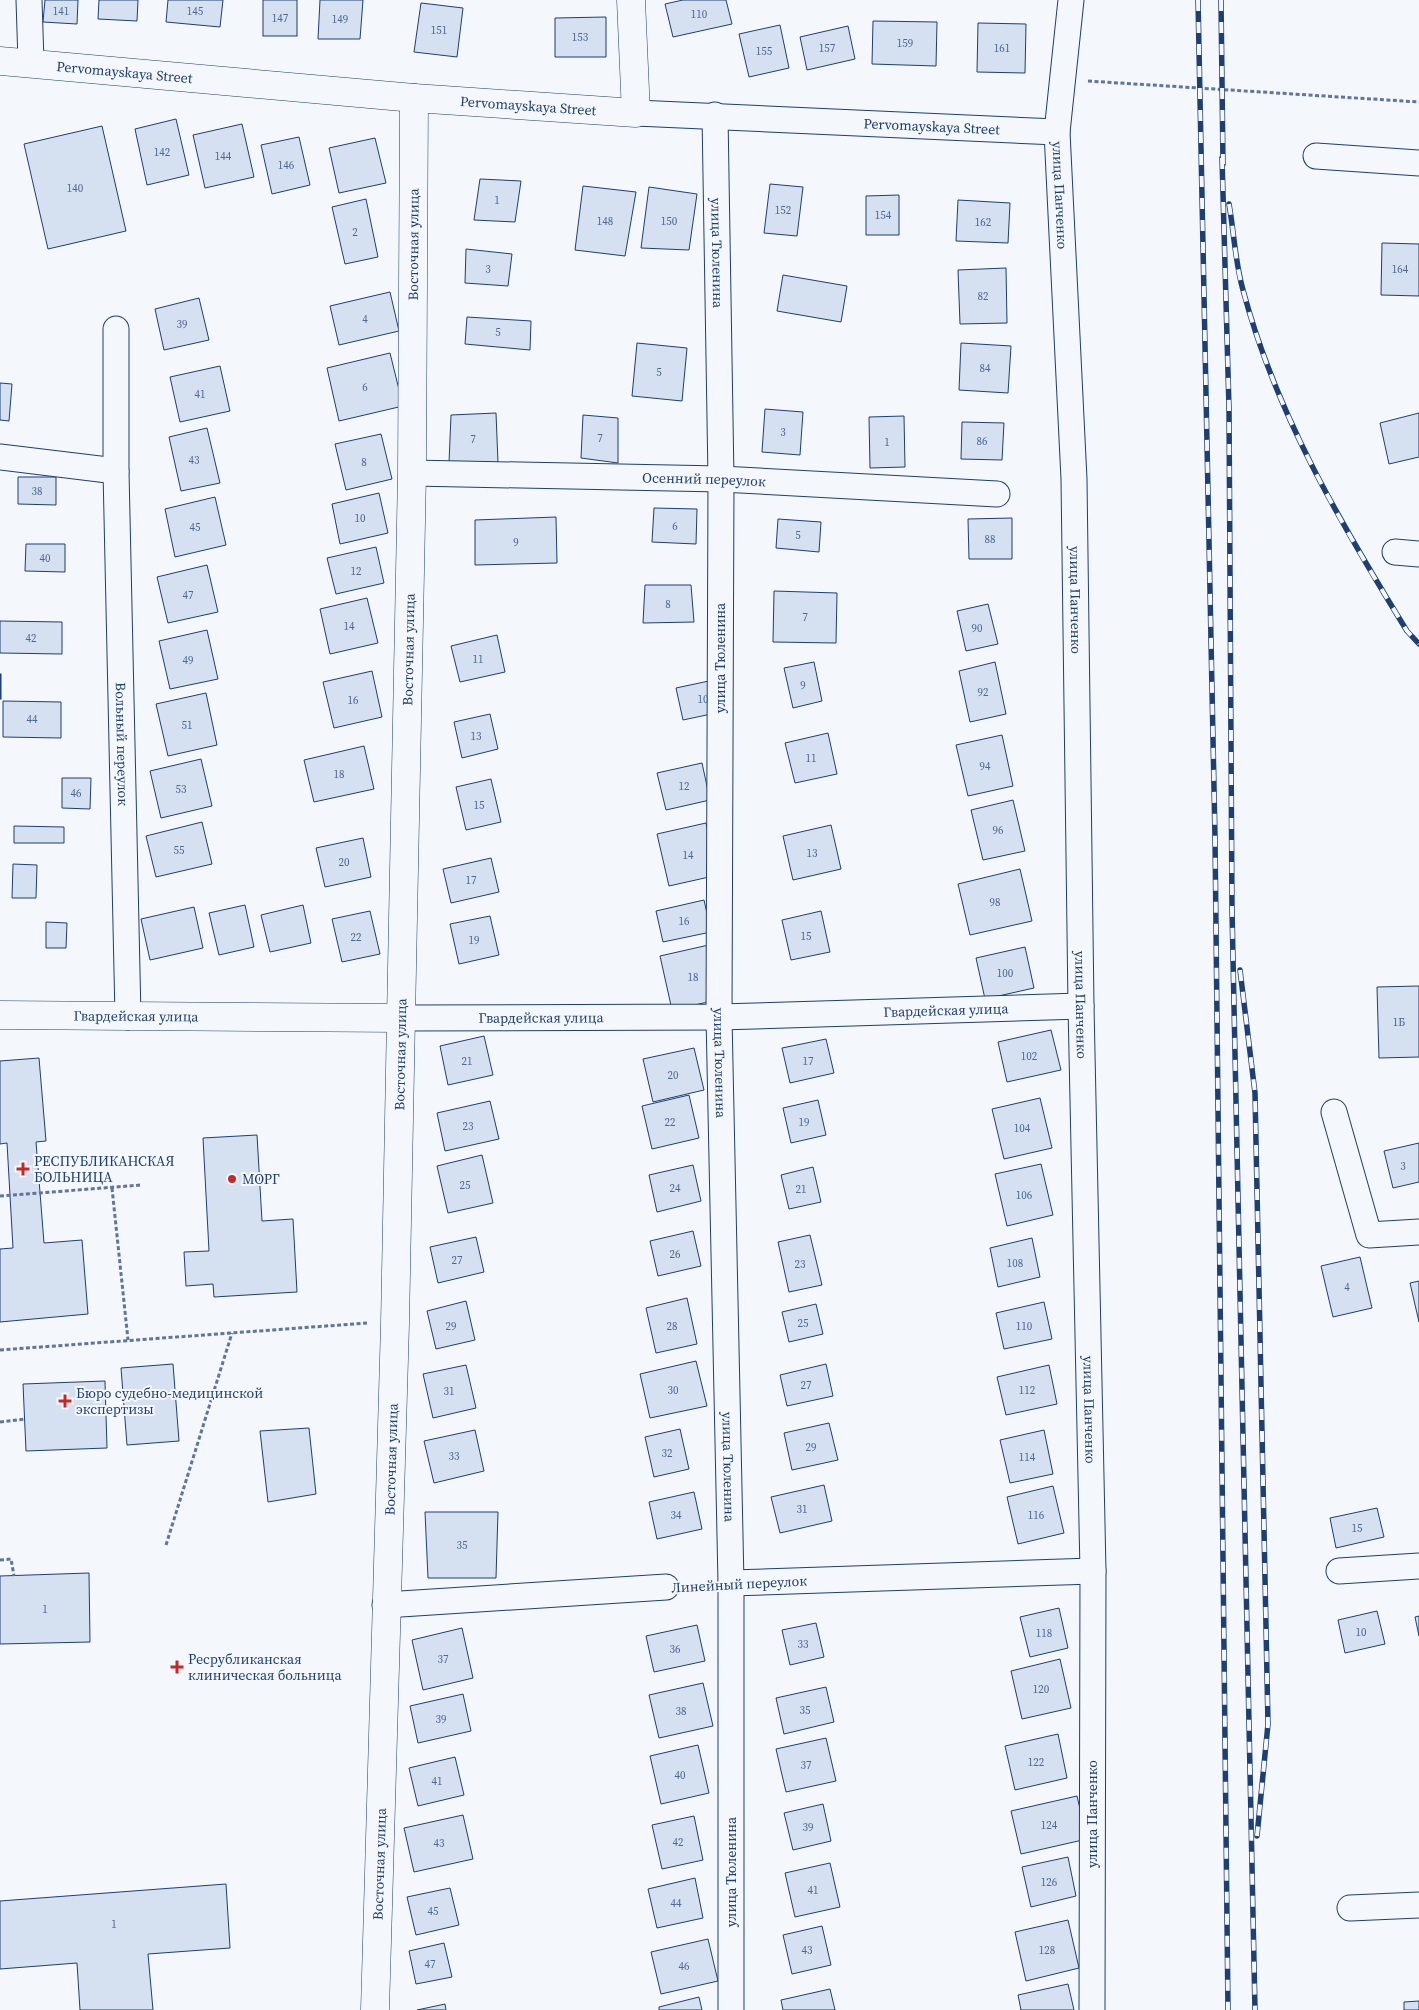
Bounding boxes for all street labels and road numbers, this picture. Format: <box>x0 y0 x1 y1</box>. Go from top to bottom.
street label: Pervomayskaya Street <box>56 56 194 88</box>
street label: Pervomayskaya Street <box>459 91 597 120</box>
street label: Pervomayskaya Street <box>863 113 1001 139</box>
street label: улица Панченко <box>1047 141 1073 250</box>
street label: Восточная улица <box>403 187 424 301</box>
street label: улица Тюленина <box>706 198 728 309</box>
street label: Осенний переулок <box>642 467 766 491</box>
street label: улица Панченко <box>1065 546 1086 654</box>
street label: Восточная улица <box>397 592 420 706</box>
street label: улица Тюленина <box>710 602 730 713</box>
street label: Вольный переулок <box>111 682 133 806</box>
street label: улица Панченко <box>1070 951 1092 1059</box>
street label: Восточная улица <box>389 997 411 1111</box>
street label: Гвардейская улица <box>883 998 1010 1022</box>
street label: Гвардейская улица <box>73 1006 199 1026</box>
street label: Гвардейская улица <box>478 1007 604 1028</box>
street label: улица Тюленина <box>709 1008 731 1119</box>
street label: улица Панченко <box>1078 1355 1101 1464</box>
street label: Восточная улица <box>379 1402 403 1516</box>
street label: улица Тюленина <box>717 1411 740 1523</box>
street label: Линейный переулок <box>671 1570 808 1598</box>
street label: улица Панченко <box>1082 1760 1102 1868</box>
street label: Восточная улица <box>368 1807 391 1920</box>
street label: улица Тюленина <box>721 1816 741 1927</box>

